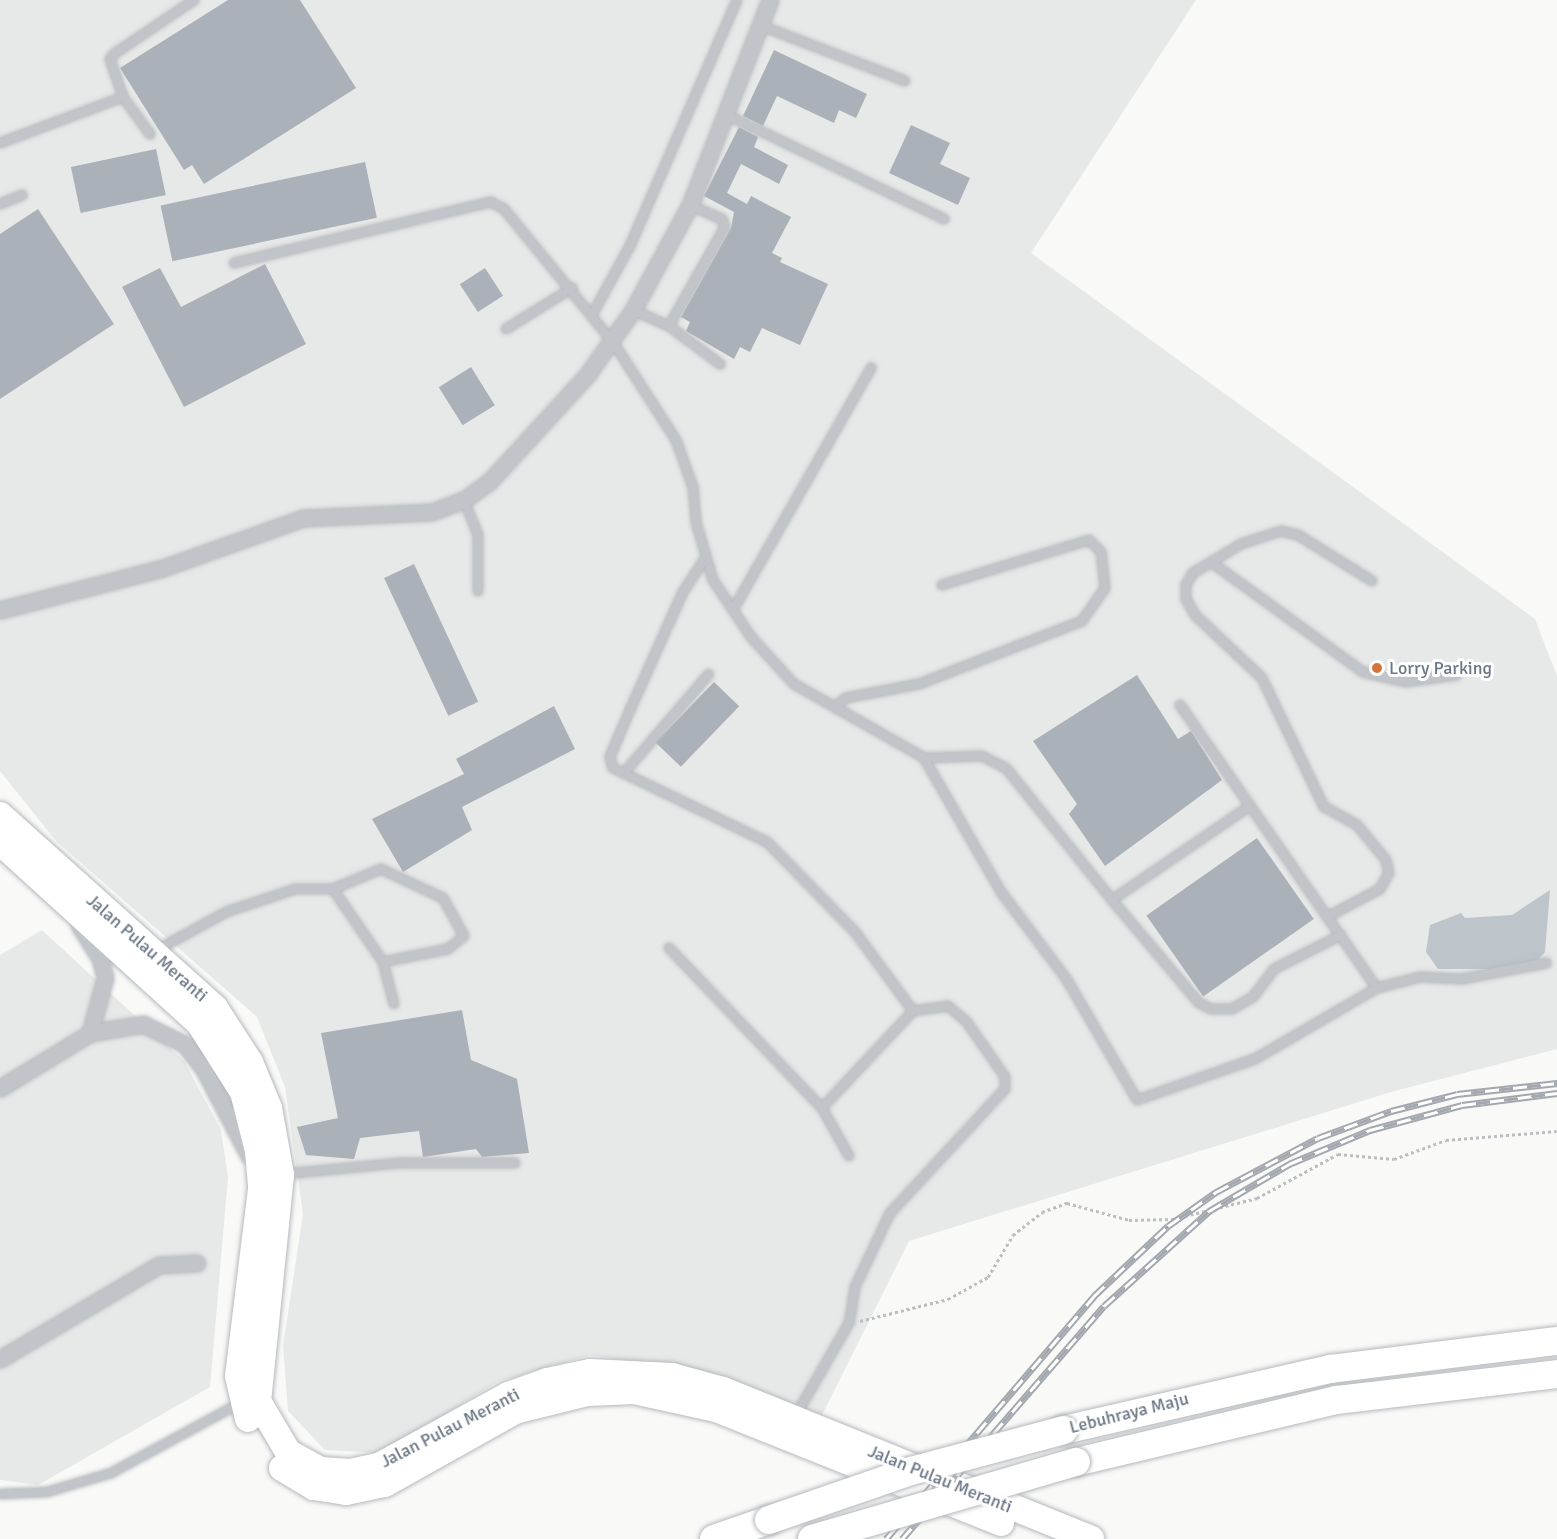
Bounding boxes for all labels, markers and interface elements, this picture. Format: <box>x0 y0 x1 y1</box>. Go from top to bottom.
place label: Lorry Parking <box>1389 657 1492 679</box>
marker: Lorry Parking <box>1370 661 1384 675</box>
street label: Jalan Pulau Meranti <box>82 890 212 1006</box>
street label: Jalan Pulau Meranti <box>377 1384 523 1472</box>
street label: Lebuhraya Maju <box>1067 1388 1191 1438</box>
street label: Jalan Pulau Meranti <box>865 1440 1015 1518</box>

